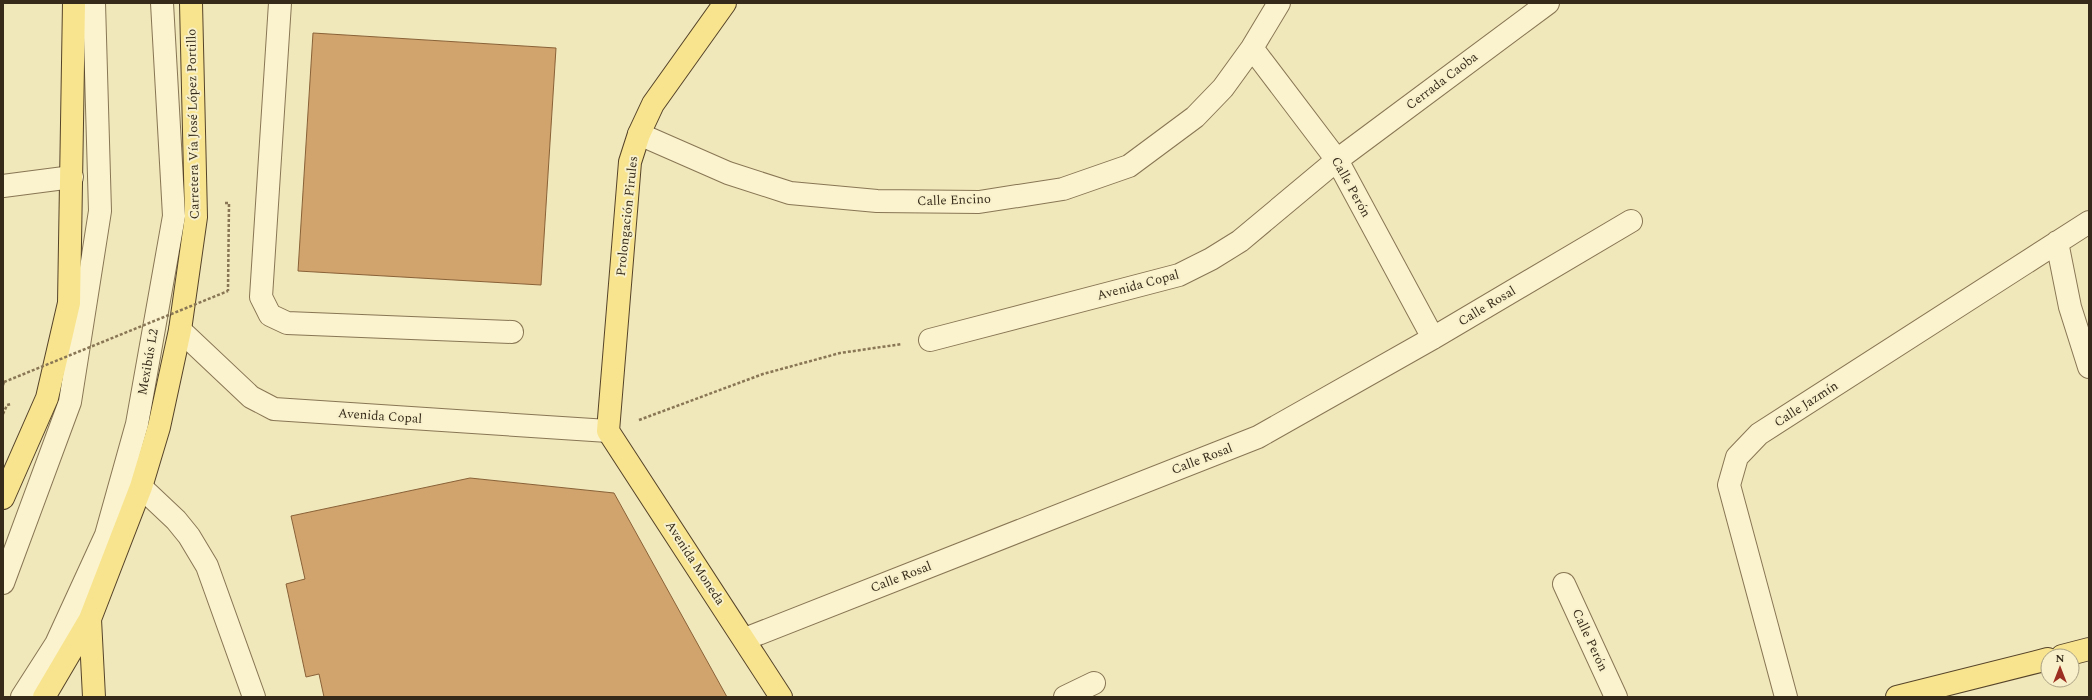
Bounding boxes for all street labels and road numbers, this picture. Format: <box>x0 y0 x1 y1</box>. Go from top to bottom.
street label: Carretera Vía José López Portillo <box>181 29 205 219</box>
street label: Cerrada Caoba <box>1402 47 1483 115</box>
street label: Calle Perón <box>1326 153 1376 222</box>
street label: Prolongación Pirules <box>611 155 643 277</box>
street label: Calle Encino <box>917 189 991 211</box>
street label: Avenida Copal <box>1095 264 1181 306</box>
street label: Calle Rosal <box>1454 281 1520 331</box>
street label: Mexibús L2 <box>132 327 164 397</box>
street label: Calle Jazmín <box>1770 376 1842 432</box>
street label: Avenida Copal <box>337 403 423 429</box>
street label: Calle Rosal <box>1168 438 1236 480</box>
street label: Avenida Moneda <box>660 517 730 610</box>
street label: Calle Rosal <box>867 556 935 598</box>
street label: Calle Perón <box>1567 605 1613 675</box>

